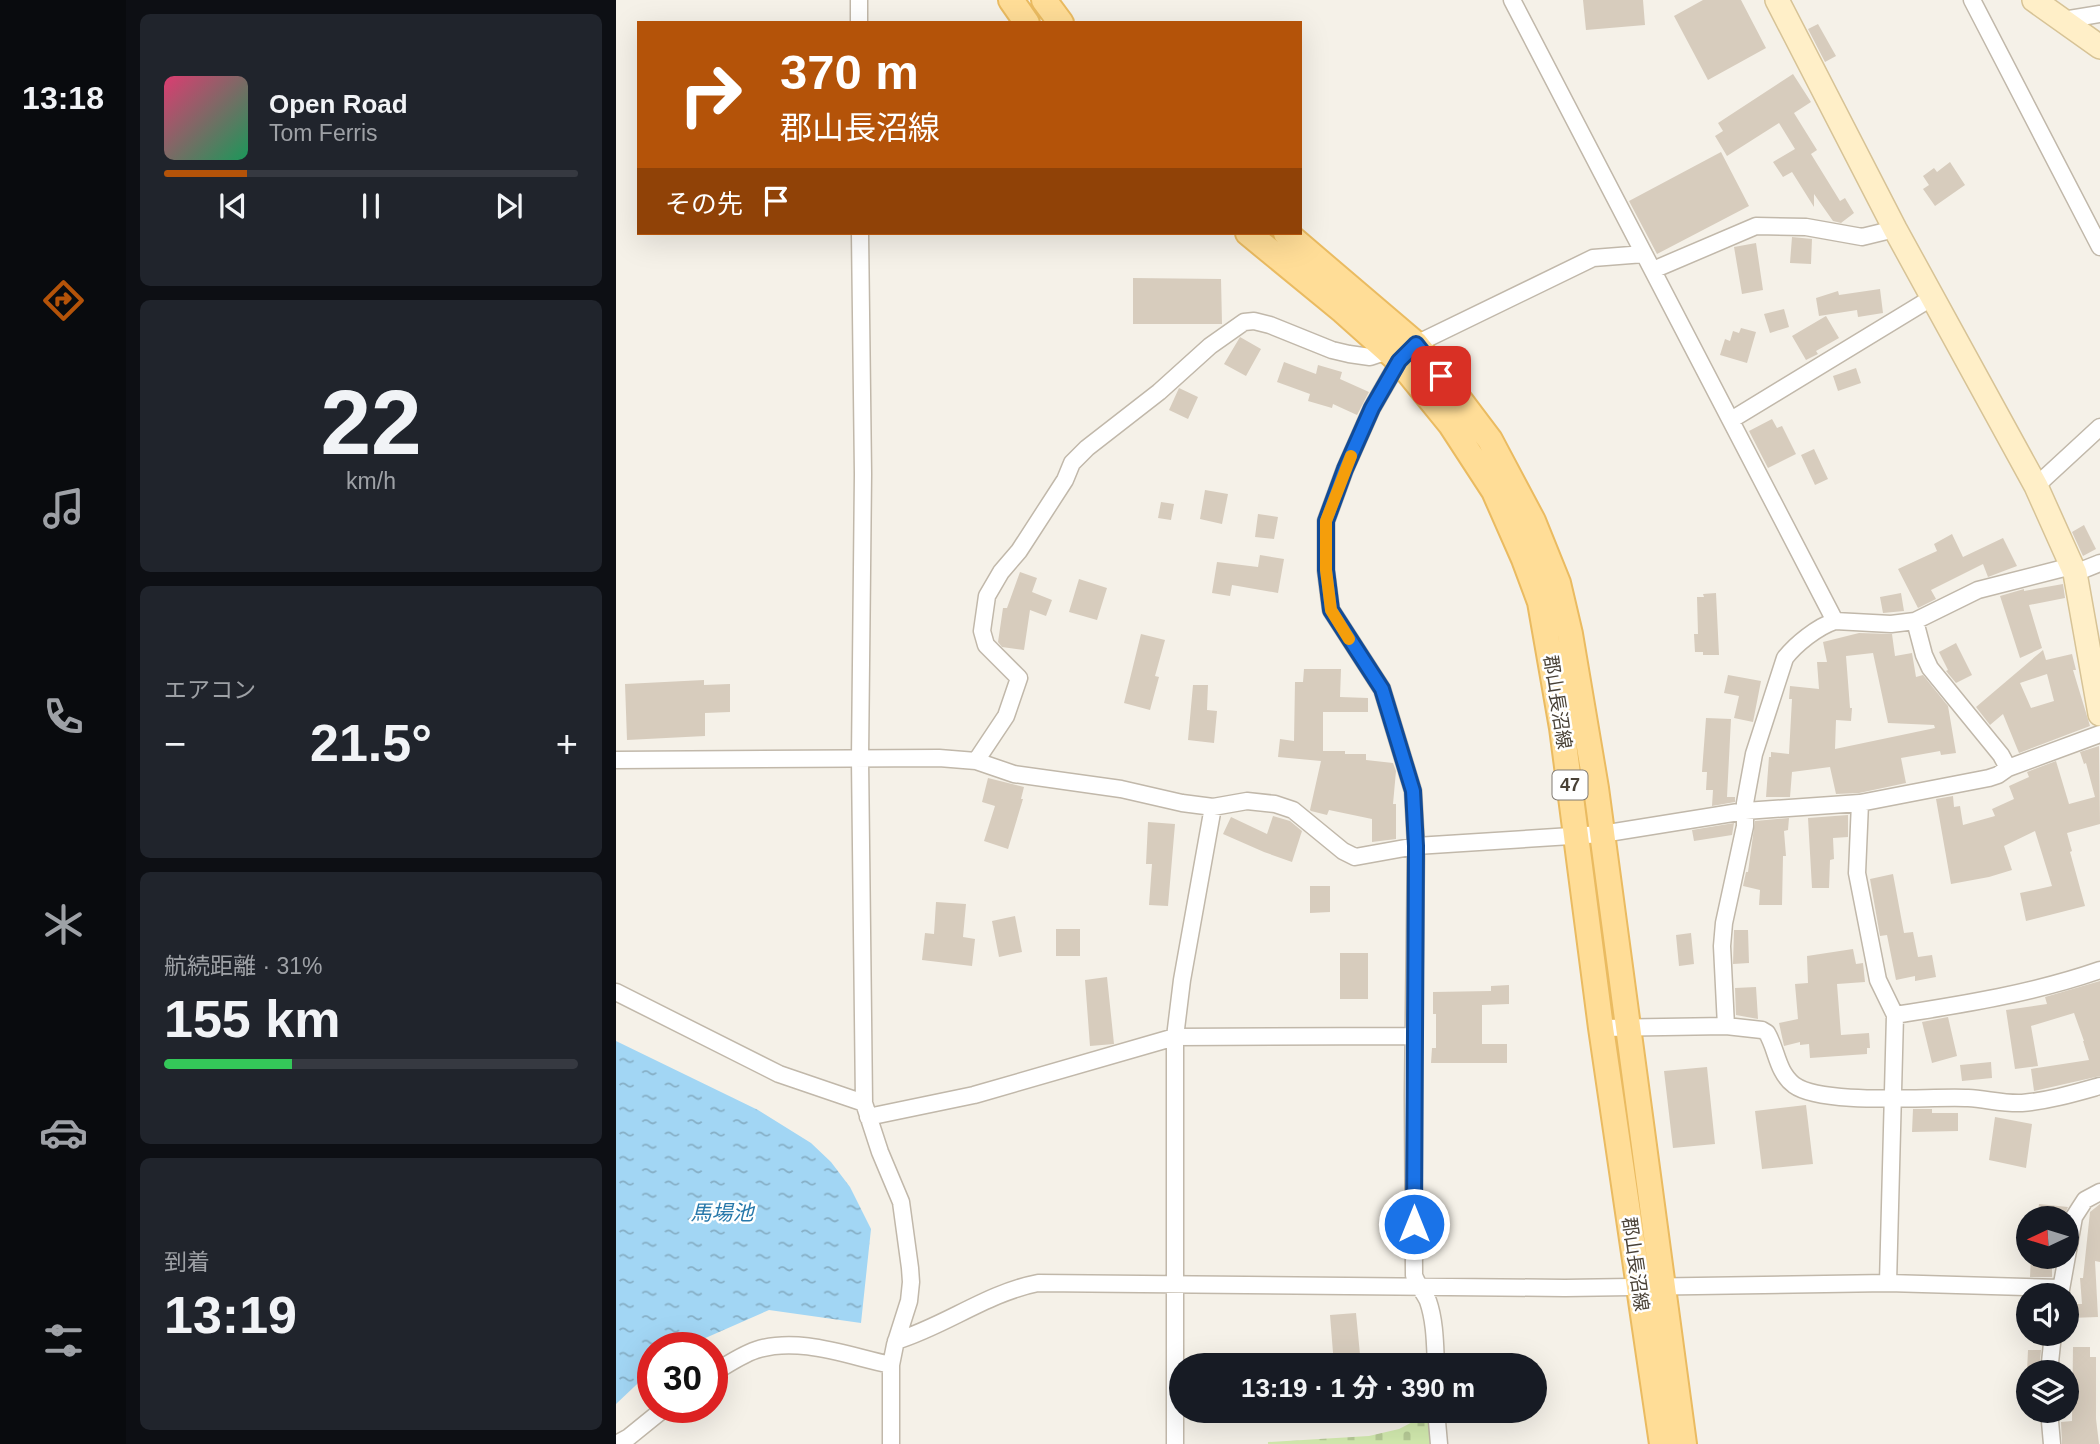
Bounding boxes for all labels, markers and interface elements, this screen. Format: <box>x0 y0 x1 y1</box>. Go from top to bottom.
text: 370 m <box>780 45 919 99</box>
icon: right <box>665 49 756 140</box>
text: 13:18 <box>22 80 104 116</box>
text: Open Road <box>269 89 408 119</box>
text: 郡山長沼線 <box>780 110 940 146</box>
text: Tom Ferris <box>269 120 378 146</box>
icon: arrive <box>757 182 795 220</box>
icon: previous <box>214 187 252 225</box>
icon: pause <box>352 187 390 225</box>
icon: next <box>490 187 528 225</box>
text: その先 <box>665 189 743 219</box>
icon: directions <box>39 276 88 325</box>
pin <box>1411 346 1471 406</box>
icon: arrive <box>1422 357 1460 395</box>
text: 22 <box>320 372 422 473</box>
text: km/h <box>346 468 396 494</box>
icon: music <box>39 484 88 533</box>
street label: 郡山長沼線 <box>1540 654 1575 751</box>
text: エアコン <box>164 677 256 703</box>
icon: phone <box>39 692 88 741</box>
text: 21.5° <box>310 714 432 772</box>
text: − <box>164 723 186 765</box>
text: + <box>556 723 578 765</box>
road number: 47 <box>1552 770 1588 800</box>
icon: climate <box>39 900 88 949</box>
text: 航続距離 · 31% <box>164 953 322 979</box>
text: 155 km <box>164 990 340 1048</box>
icon: car <box>39 1108 88 1157</box>
position arrow <box>1377 1187 1451 1261</box>
water label: 馬場池 <box>691 1201 755 1224</box>
north arrow <box>2016 1206 2079 1269</box>
map controls <box>2016 1206 2079 1423</box>
street label: 郡山長沼線 <box>1618 1216 1653 1313</box>
text: 到着 <box>164 1249 210 1275</box>
button: sound <box>2016 1283 2079 1346</box>
text: 13:19 <box>164 1286 297 1344</box>
icon: filters <box>39 1316 88 1365</box>
speed limit sign: 30 <box>637 1332 728 1423</box>
button: layers <box>2016 1360 2079 1423</box>
text: 13:19 · 1 分 · 390 m <box>1241 1373 1475 1403</box>

